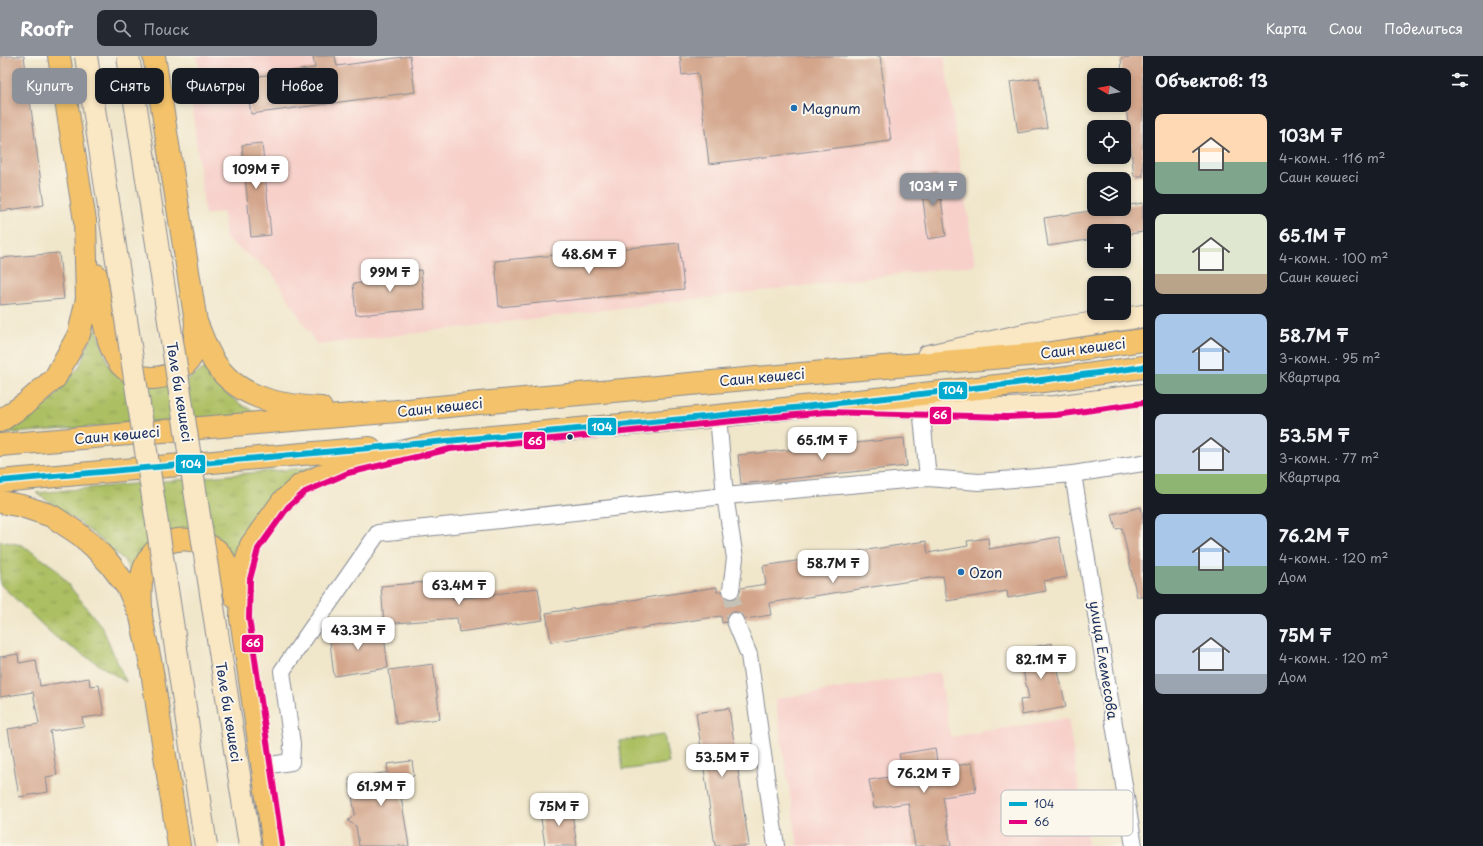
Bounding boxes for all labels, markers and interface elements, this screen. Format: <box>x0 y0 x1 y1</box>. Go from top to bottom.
search box <box>97 10 377 46</box>
text: Roofr <box>20 14 73 42</box>
icon: search <box>111 17 133 39</box>
text: Поиск <box>143 17 189 40</box>
text: Карта <box>1266 18 1307 39</box>
text: Слои <box>1329 18 1362 39</box>
text: Поделиться <box>1384 18 1463 39</box>
text: Объектов: 13 <box>1155 67 1268 93</box>
chip: Купить <box>12 68 87 104</box>
chip: Снять <box>95 68 164 104</box>
chip: Фильтры <box>172 68 259 104</box>
chip: Новое <box>267 68 338 104</box>
north arrow <box>1087 68 1131 112</box>
map controls <box>1087 68 1131 320</box>
icon: filters <box>1449 69 1471 91</box>
place label: Magnum <box>802 98 861 119</box>
marker: Magnum <box>789 103 799 113</box>
button: locate <box>1087 120 1131 164</box>
text: 103M ₸ <box>1279 122 1342 148</box>
icon: home <box>1187 130 1235 178</box>
text: 4-комн. · 116 m² <box>1279 148 1385 167</box>
pin: 109M ₸ <box>223 156 289 190</box>
text: 109M ₸ <box>232 159 280 178</box>
text: Саин көшесі <box>1279 167 1359 186</box>
button: layers <box>1087 172 1131 216</box>
pin: 103M ₸ <box>900 173 966 207</box>
text: 103M ₸ <box>909 176 957 195</box>
text: 65.1M ₸ <box>1279 222 1345 248</box>
button: + <box>1087 224 1131 268</box>
icon: home <box>1187 230 1235 278</box>
pin: 48.6M ₸ <box>552 241 626 275</box>
text: 48.6M ₸ <box>562 244 616 263</box>
text: 4-комн. · 100 m² <box>1279 248 1388 267</box>
pin: 99M ₸ <box>362 259 418 293</box>
text: 99M ₸ <box>370 262 410 281</box>
text: Саин көшесі <box>1279 267 1359 286</box>
button: − <box>1087 276 1131 320</box>
text: 58.7M ₸ <box>1279 322 1348 348</box>
icon: home <box>1187 330 1235 378</box>
street label: Саин көшесі <box>1039 332 1127 364</box>
street label: Төле би көшесі <box>162 340 198 444</box>
text: 3-комн. · 95 m² <box>1279 348 1380 367</box>
street label: Саин көшесі <box>718 363 806 391</box>
text: Квартира <box>1279 367 1340 386</box>
line badge: 104 <box>938 381 968 400</box>
text: 104 <box>943 381 964 398</box>
street label: Саин көшесі <box>396 392 484 422</box>
line badge: 66 <box>929 406 952 425</box>
text: 66 <box>933 406 947 423</box>
line badge: 104 <box>587 417 617 436</box>
text: 104 <box>592 418 613 435</box>
street label: Саин көшесі <box>73 421 161 449</box>
text: 53.5M ₸ <box>1279 422 1349 448</box>
pin: 65.1M ₸ <box>785 427 859 461</box>
text: 65.1M ₸ <box>797 430 847 449</box>
icon: home <box>1187 430 1235 478</box>
line badge: 66 <box>523 431 546 450</box>
text: 66 <box>528 432 542 449</box>
unlabelled marker <box>565 432 575 442</box>
text: 3-комн. · 77 m² <box>1279 448 1379 467</box>
line badge: 104 <box>175 454 206 474</box>
text: 104 <box>181 455 202 472</box>
text: Квартира <box>1279 467 1340 486</box>
text: 76.2M ₸ <box>1279 522 1349 548</box>
icon: home <box>1187 530 1235 578</box>
text: 4-комн. · 120 m² <box>1279 548 1388 567</box>
pin: 58.7M ₸ <box>796 550 870 584</box>
text: 58.7M ₸ <box>807 553 859 572</box>
place label: Ozon <box>969 562 1002 583</box>
marker: Ozon <box>956 567 966 577</box>
text: Дом <box>1279 567 1307 586</box>
pin: 63.4M ₸ <box>422 572 496 606</box>
text: 63.4M ₸ <box>432 575 486 594</box>
street label: улица Елемесова <box>1084 599 1124 721</box>
pin: 43.3M ₸ <box>321 617 395 651</box>
text: 43.3M ₸ <box>331 620 385 639</box>
text: 75M ₸ <box>1279 622 1331 648</box>
icon: home <box>1187 630 1235 678</box>
line badge: 66 <box>241 634 264 653</box>
text: 66 <box>246 634 260 651</box>
pin: 82.1M ₸ <box>1004 646 1078 680</box>
text: 4-комн. · 120 m² <box>1279 648 1388 667</box>
text: 82.1M ₸ <box>1016 649 1066 668</box>
street label: Төле би көшесі <box>211 660 247 764</box>
text: Дом <box>1279 667 1307 686</box>
pin: 53.5M ₸ <box>685 744 759 778</box>
text: 53.5M ₸ <box>695 747 749 766</box>
pin: 76.2M ₸ <box>887 760 961 794</box>
text: 76.2M ₸ <box>897 763 951 782</box>
pin: 61.9M ₸ <box>344 773 418 807</box>
text: 61.9M ₸ <box>356 776 406 795</box>
legend <box>1001 790 1133 836</box>
pin: 75M ₸ <box>531 793 587 827</box>
text: 104 <box>1034 795 1054 812</box>
text: 75M ₸ <box>539 796 579 815</box>
text: 66 <box>1034 813 1049 830</box>

